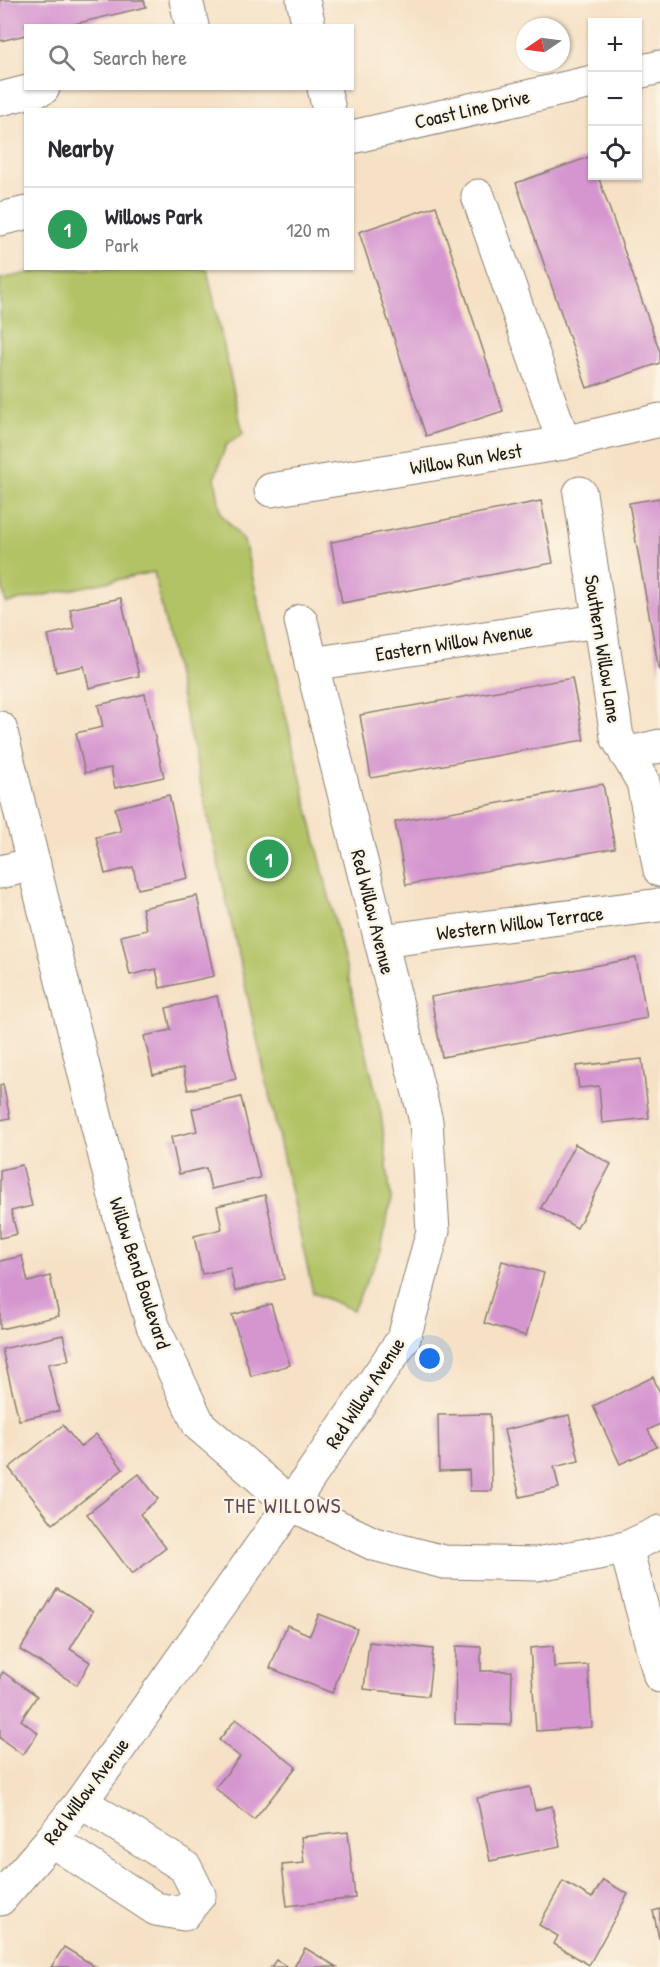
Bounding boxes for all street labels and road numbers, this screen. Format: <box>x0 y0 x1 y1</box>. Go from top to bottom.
street label: Coast Line Drive <box>412 82 532 135</box>
street label: Willow Run West <box>408 436 525 481</box>
street label: Southern Willow Lane <box>578 573 629 725</box>
street label: Eastern Willow Avenue <box>373 616 534 667</box>
street label: Red Willow Avenue <box>345 847 402 977</box>
street label: Western Willow Terrace <box>435 899 605 946</box>
street label: Willow Bend Boulevard <box>103 1194 178 1352</box>
street label: Red Willow Avenue <box>319 1332 411 1454</box>
street label: Red Willow Avenue <box>36 1732 135 1850</box>

